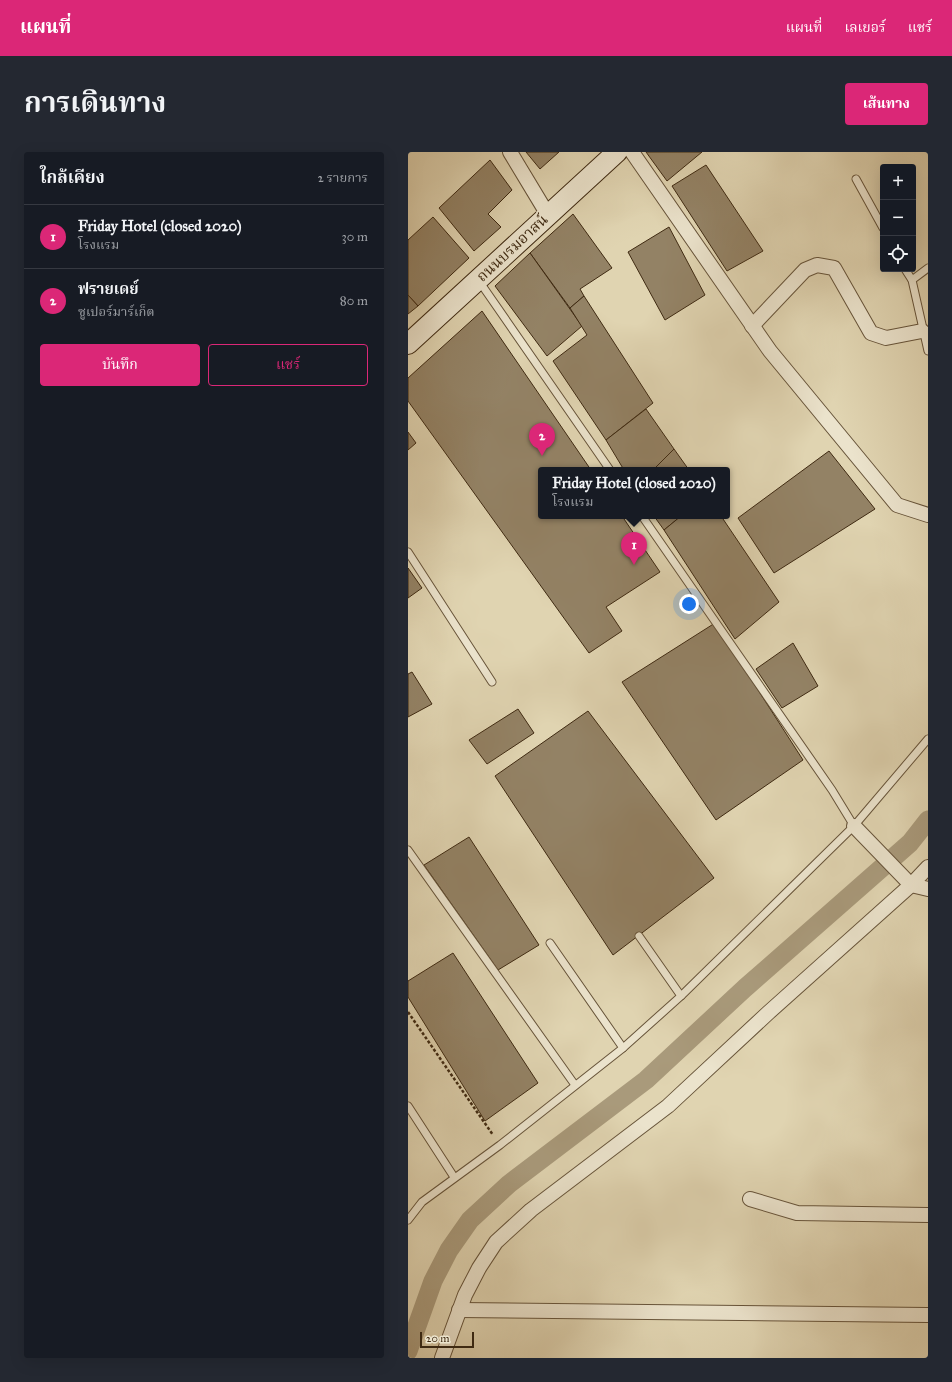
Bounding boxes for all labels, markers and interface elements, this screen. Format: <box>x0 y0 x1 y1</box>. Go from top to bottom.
text: แผนที่ <box>20 15 71 38</box>
text: แผนที่ <box>786 19 822 36</box>
text: เลเยอร์ <box>844 19 886 36</box>
text: แชร์ <box>908 19 932 36</box>
button: เส้นทาง <box>845 83 928 125</box>
text: การเดินทาง <box>24 85 166 120</box>
map controls <box>880 164 916 272</box>
button: + <box>880 164 916 200</box>
text: ใกล้เคียง <box>40 167 105 188</box>
text: 2 รายการ <box>317 170 368 186</box>
button: − <box>880 200 916 236</box>
street label: ถนนบรมอาสน์ <box>472 210 551 286</box>
text: Friday Hotel (closed 2020) <box>78 217 242 235</box>
text: 1 <box>50 229 56 245</box>
text: 30 m <box>342 229 368 245</box>
button: locate <box>880 236 916 272</box>
text: โรงแรม <box>78 237 119 253</box>
text: ฟรายเดย์ <box>78 280 139 298</box>
text: 2 <box>50 293 56 309</box>
text: 80 m <box>340 293 368 309</box>
text: ซูเปอร์มาร์เก็ต <box>78 304 155 320</box>
button: บันทึก <box>40 344 200 386</box>
button: แชร์ <box>208 344 368 386</box>
pin: 2 <box>529 423 555 456</box>
popup <box>538 467 730 519</box>
text: Friday Hotel (closed 2020) <box>552 474 716 492</box>
text: โรงแรม <box>552 494 594 510</box>
pin: 1 <box>621 532 647 565</box>
your location <box>679 594 699 614</box>
scale bar <box>420 1330 474 1349</box>
text: 20 m <box>426 1332 449 1345</box>

